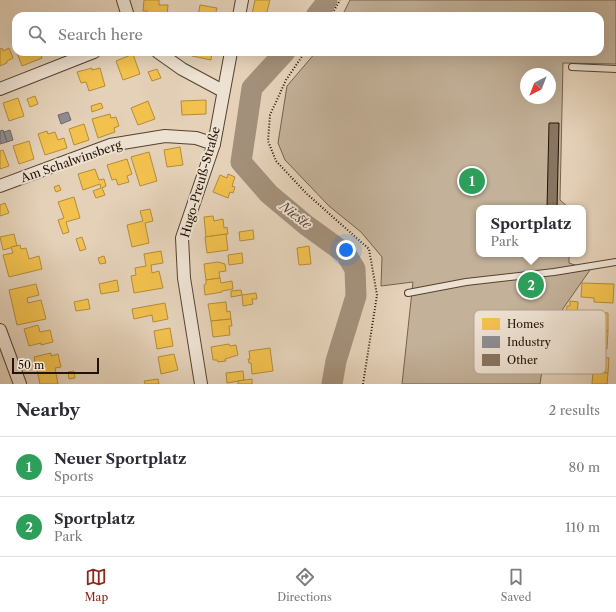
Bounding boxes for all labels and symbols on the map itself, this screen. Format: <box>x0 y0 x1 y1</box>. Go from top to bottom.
north arrow <box>520 68 556 104</box>
street label: Hugo-Preuß-Straße <box>177 124 223 239</box>
street label: Am Schalwinsberg <box>18 136 124 186</box>
pin: 1 <box>459 166 485 196</box>
water label: Nieste <box>276 197 316 233</box>
your location <box>336 240 356 260</box>
pin: 2 <box>518 270 544 300</box>
legend <box>474 310 606 374</box>
text: Homes <box>507 317 544 331</box>
text: Industry <box>507 335 552 349</box>
text: Other <box>507 353 538 367</box>
scale bar <box>12 356 99 375</box>

